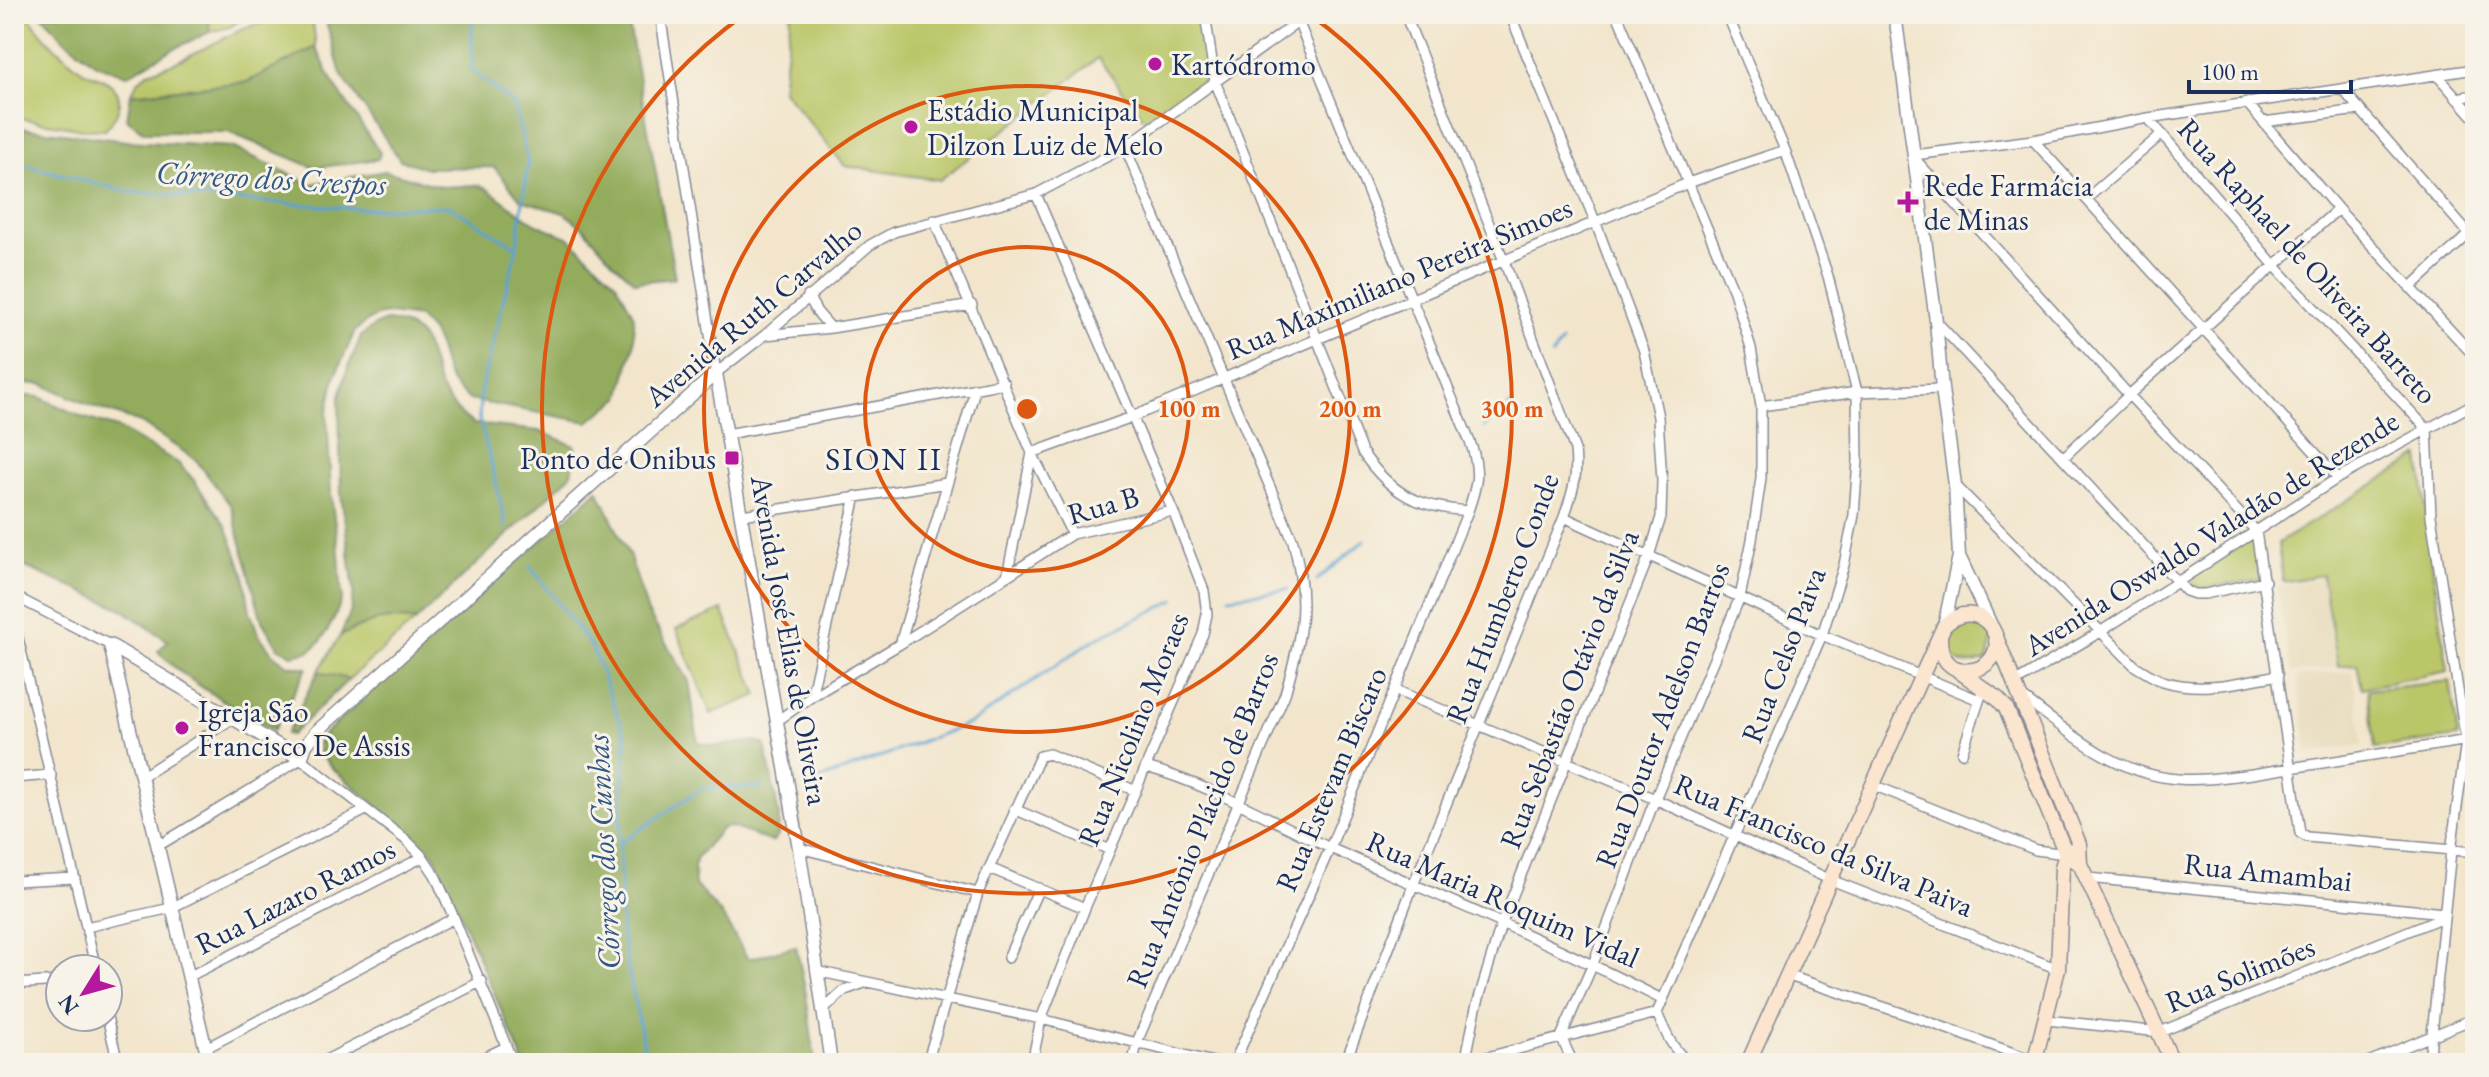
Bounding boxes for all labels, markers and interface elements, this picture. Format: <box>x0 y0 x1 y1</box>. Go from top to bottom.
scale bar <box>2189 44 2351 94</box>
place label: Kartódromo <box>1171 45 1316 84</box>
marker: Kartódromo <box>1146 55 1164 73</box>
text: 100 m <box>2201 56 2259 87</box>
place label: Estádio Municipal Dilzon Luiz de Melo <box>927 91 1163 164</box>
street label: Rua Raphael de Oliveira Barreto <box>2169 110 2447 412</box>
marker: Estádio Municipal Dilzon Luiz de Melo <box>902 118 920 136</box>
water label: Córrego dos Crespos <box>155 151 387 205</box>
place label: Rede Farmácia de Minas <box>1924 166 2093 239</box>
street label: Rua Maximiliano Pereira Simoes <box>1220 187 1578 369</box>
marker: Rede Farmácia de Minas <box>1899 193 1917 211</box>
street label: Avenida Ruth Carvalho <box>635 210 870 416</box>
text: 100 m <box>1157 393 1221 424</box>
text: 200 m <box>1318 393 1382 424</box>
text: 300 m <box>1480 393 1544 424</box>
centre of rings <box>1013 395 1041 423</box>
street label: Avenida Oswaldo Valadão de Rezende <box>2015 401 2406 665</box>
district label: SION II <box>825 438 943 480</box>
place label: Ponto de Onibus <box>520 439 716 478</box>
marker: Ponto de Onibus <box>723 449 741 467</box>
street label: Rua Humberto Conde <box>1436 467 1568 729</box>
street label: Avenida José Elias de Oliveira <box>742 471 838 808</box>
street label: Rua B <box>1063 476 1143 534</box>
street label: Rua Sebastião Otávio da Silva <box>1490 524 1648 854</box>
street label: Rua Doutor Adelson Barros <box>1586 557 1738 873</box>
street label: Rua Celso Paiva <box>1732 562 1834 748</box>
street label: Rua Nicolino Moraes <box>1068 607 1198 851</box>
street label: Rua Antônio Plácido de Barros <box>1117 647 1287 993</box>
street label: Rua Estevam Biscaro <box>1266 661 1396 897</box>
place label: Igreja São Francisco De Assis <box>198 692 410 765</box>
marker: Igreja São Francisco De Assis <box>173 719 191 737</box>
water label: Córrego dos Cunhas <box>576 733 630 971</box>
street label: Rua Francisco da Silva Paiva <box>1668 764 1980 926</box>
street label: Rua Maria Roquim Vidal <box>1361 821 1645 977</box>
street label: Rua Lazaro Ramos <box>188 829 402 963</box>
street label: Rua Amambai <box>2182 844 2354 900</box>
street label: Rua Solimões <box>2160 926 2320 1022</box>
north arrow <box>44 953 124 1033</box>
text: N <box>51 989 85 1021</box>

